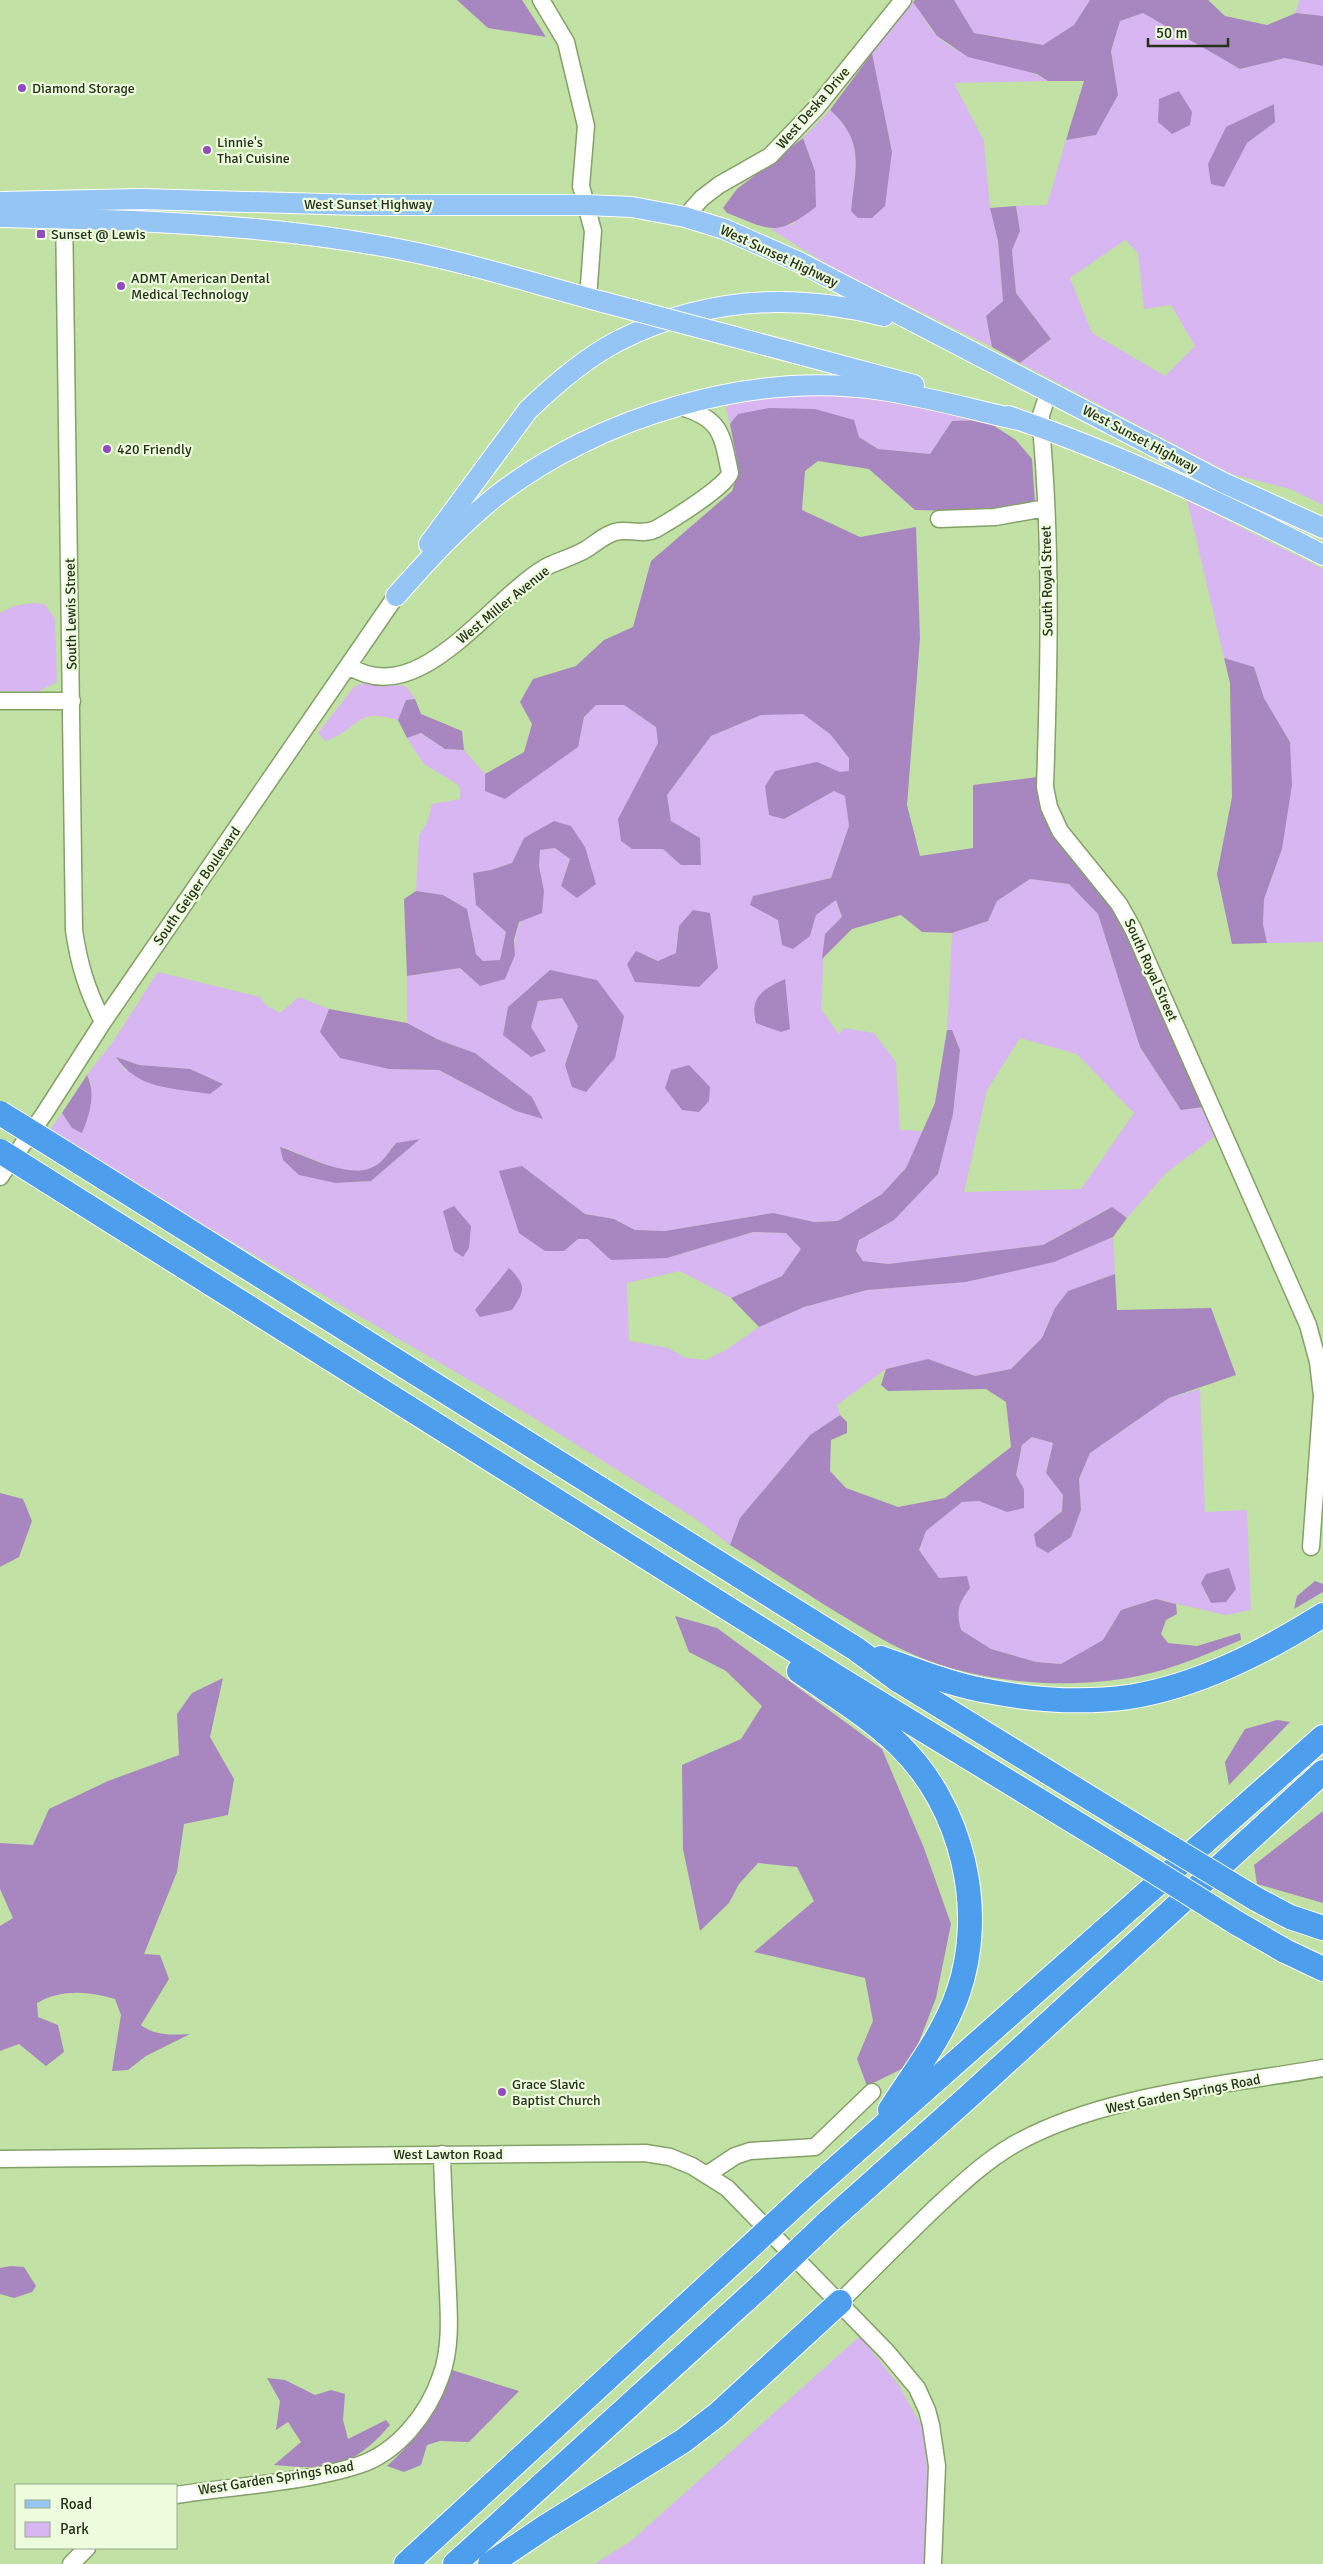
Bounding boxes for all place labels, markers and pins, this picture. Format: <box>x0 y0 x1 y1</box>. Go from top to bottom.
place label: Diamond Storage <box>32 80 135 97</box>
marker: Diamond Storage <box>16 82 28 94</box>
place label: Linnie's Thai Cuisine <box>217 134 290 167</box>
marker: Linnie's Thai Cuisine <box>201 144 213 156</box>
place label: Sunset @ Lewis <box>51 226 146 243</box>
marker: Sunset @ Lewis <box>35 228 47 240</box>
place label: ADMT American Dental Medical Technology <box>131 270 270 303</box>
marker: ADMT American Dental Medical Technology <box>115 280 127 292</box>
place label: 420 Friendly <box>117 441 192 458</box>
marker: 420 Friendly <box>101 443 113 455</box>
place label: Grace Slavic Baptist Church <box>512 2076 601 2109</box>
marker: Grace Slavic Baptist Church <box>496 2086 508 2098</box>

